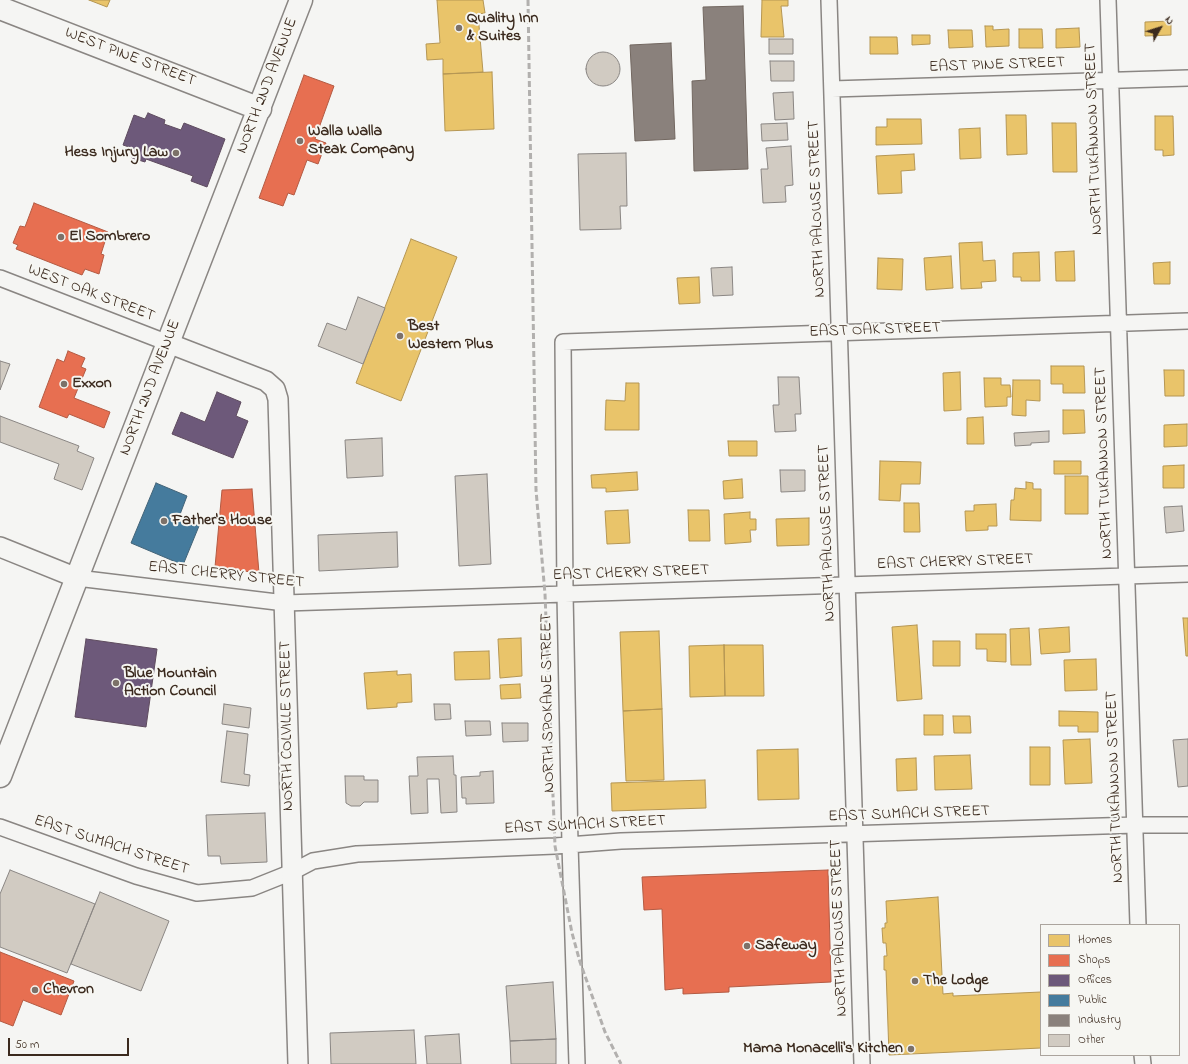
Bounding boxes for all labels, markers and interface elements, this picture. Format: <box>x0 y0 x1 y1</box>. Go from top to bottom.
north arrow <box>1140 8 1180 48</box>
place label: Quality Inn & Suites <box>467 9 538 47</box>
text: N <box>1161 13 1178 28</box>
street label: NORTH 2ND AVENUE <box>233 15 303 157</box>
marker: Quality Inn & Suites <box>454 23 464 33</box>
street label: WEST PINE STREET <box>62 24 198 92</box>
street label: NORTH TUKANNON STREET <box>1082 43 1108 235</box>
street label: EAST PINE STREET <box>929 54 1065 78</box>
street label: NORTH PALOUSE STREET <box>805 120 831 298</box>
place label: Walla Walla Steak Company <box>308 122 414 160</box>
marker: Walla Walla Steak Company <box>295 136 305 146</box>
place label: Hess Injury Law <box>64 143 168 163</box>
marker: Hess Injury Law <box>171 148 181 158</box>
place label: El Sombrero <box>69 227 150 247</box>
marker: El Sombrero <box>56 232 66 242</box>
street label: WEST OAK STREET <box>25 261 157 327</box>
street label: NORTH 2ND AVENUE <box>116 317 186 459</box>
place label: Best Western Plus <box>408 317 493 355</box>
street label: EAST OAK STREET <box>809 319 941 343</box>
marker: Best Western Plus <box>395 331 405 341</box>
street label: NORTH TUKANNON STREET <box>1092 367 1118 559</box>
place label: Exxon <box>72 374 112 394</box>
marker: Exxon <box>59 379 69 389</box>
street label: NORTH PALOUSE STREET <box>815 444 841 622</box>
place label: Father's House <box>172 511 272 531</box>
marker: Father's House <box>159 516 169 526</box>
street label: EAST CHERRY STREET <box>876 551 1034 575</box>
street label: EAST CHERRY STREET <box>147 558 305 594</box>
street label: EAST CHERRY STREET <box>552 562 710 586</box>
street label: NORTH SPOKANE STREET <box>538 613 560 793</box>
street label: NORTH COLVILLE STREET <box>277 641 299 811</box>
place label: Blue Mountain Action Council <box>124 664 217 702</box>
marker: Blue Mountain Action Council <box>111 678 121 688</box>
street label: NORTH TUKANNON STREET <box>1103 691 1129 883</box>
street label: EAST SUMACH STREET <box>828 803 990 827</box>
street label: EAST SUMACH STREET <box>31 812 191 880</box>
street label: EAST SUMACH STREET <box>504 812 666 840</box>
street label: NORTH PALOUSE STREET <box>827 839 853 1017</box>
legend <box>1040 924 1180 1056</box>
text: Homes <box>1078 931 1112 949</box>
place label: Safeway <box>755 936 817 956</box>
marker: Safeway <box>742 941 752 951</box>
text: Shops <box>1078 951 1110 969</box>
place label: The Lodge <box>923 971 989 991</box>
text: Offices <box>1078 971 1112 989</box>
marker: The Lodge <box>910 976 920 986</box>
place label: Chevron <box>43 980 94 1000</box>
marker: Chevron <box>30 985 40 995</box>
text: Public <box>1078 991 1107 1009</box>
text: Industry <box>1078 1011 1121 1029</box>
scale bar <box>10 1030 131 1056</box>
text: Other <box>1078 1031 1105 1049</box>
text: 50 m <box>15 1036 39 1054</box>
place label: Mama Monacelli's Kitchen <box>743 1039 903 1059</box>
marker: Mama Monacelli's Kitchen <box>906 1044 916 1054</box>

